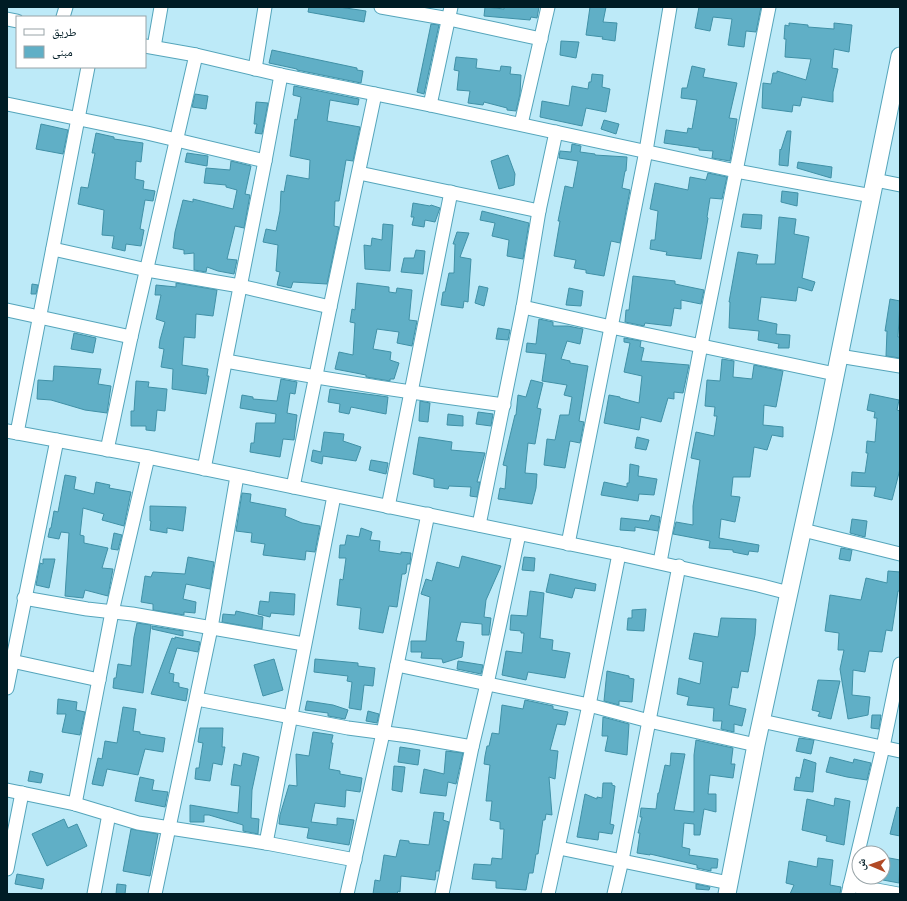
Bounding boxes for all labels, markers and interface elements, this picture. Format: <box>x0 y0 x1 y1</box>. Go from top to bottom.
legend <box>16 16 146 68</box>
text: طريق <box>52 26 77 39</box>
text: مبنى <box>52 46 73 59</box>
north arrow <box>851 845 891 885</box>
text: ش <box>856 858 869 871</box>

